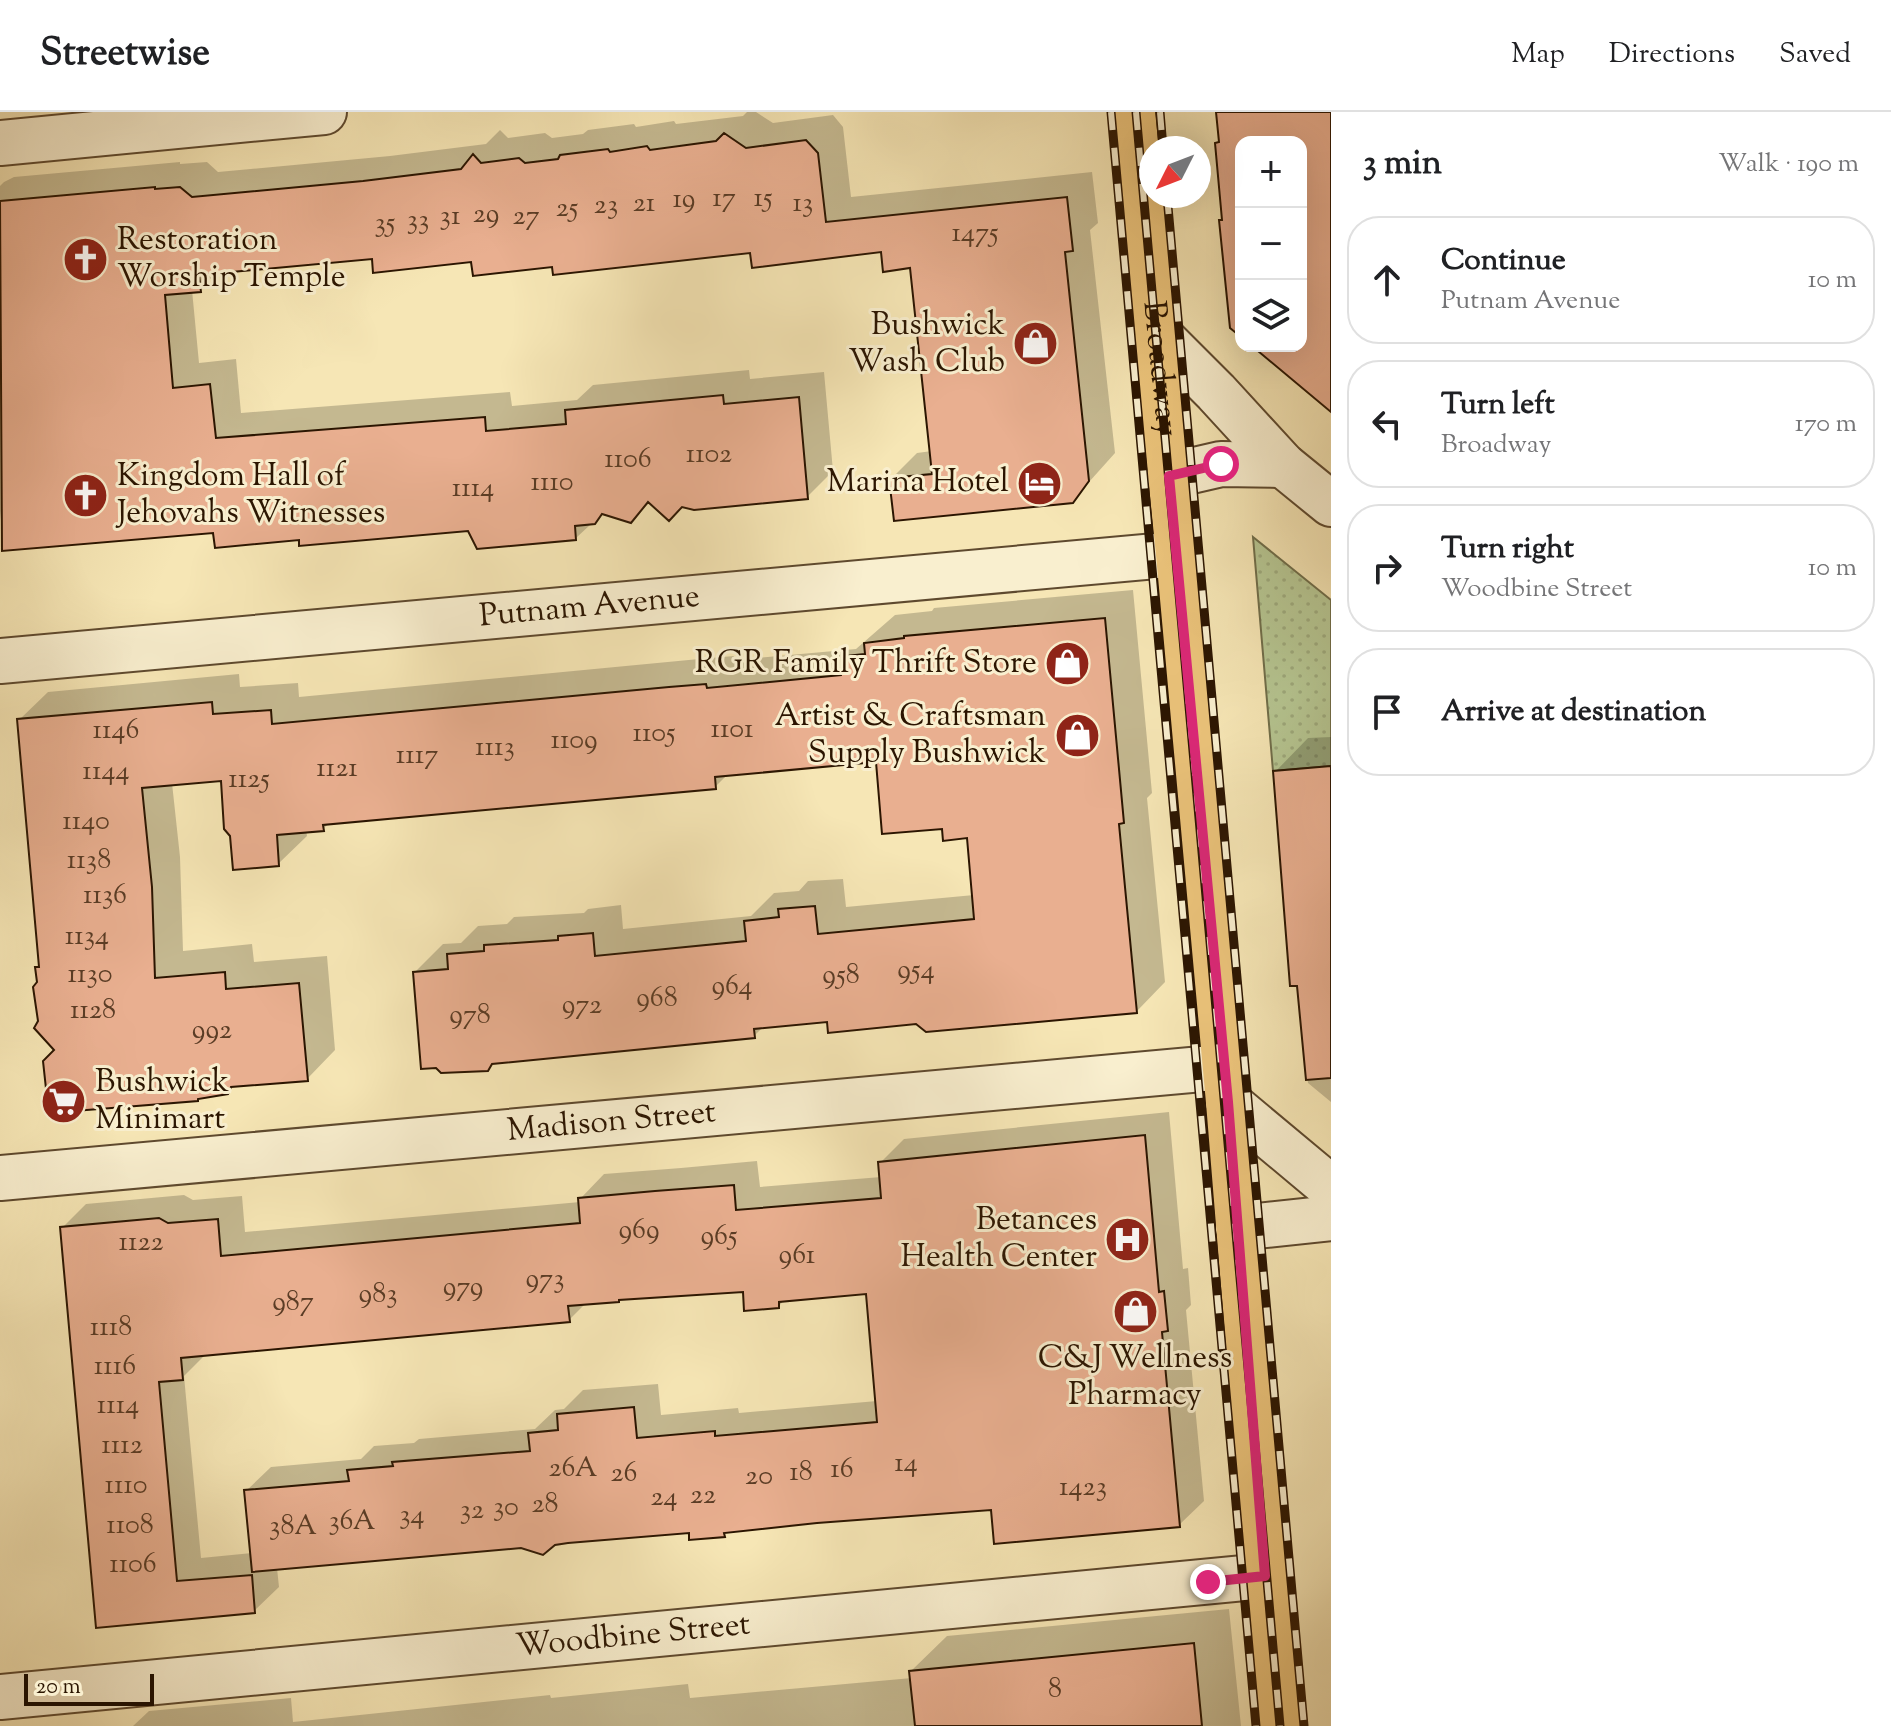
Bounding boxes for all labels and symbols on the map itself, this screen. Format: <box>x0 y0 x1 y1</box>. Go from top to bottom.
north arrow <box>1139 136 1211 208</box>
house number: 17 <box>712 179 736 219</box>
house number: 15 <box>753 179 773 219</box>
house number: 19 <box>673 180 695 220</box>
house number: 21 <box>633 184 655 224</box>
house number: 13 <box>793 184 813 224</box>
house number: 23 <box>594 186 618 226</box>
house number: 25 <box>556 189 579 229</box>
house number: 29 <box>473 195 499 235</box>
house number: 31 <box>440 197 460 237</box>
house number: 27 <box>512 197 540 237</box>
house number: 33 <box>407 201 429 241</box>
house number: 35 <box>375 204 396 244</box>
house number: 1475 <box>951 214 999 254</box>
place label: Restoration Worship Temple <box>117 218 346 301</box>
church icon: Restoration Worship Temple <box>62 235 110 283</box>
street label: Broadway <box>1129 299 1189 439</box>
place label: Bushwick Wash Club <box>848 303 1005 386</box>
shop icon: Bushwick Wash Club <box>1012 320 1060 368</box>
house number: 1102 <box>686 435 732 475</box>
house number: 1106 <box>604 440 652 480</box>
route start <box>1203 446 1239 482</box>
place label: Kingdom Hall of Jehovahs Witnesses <box>115 454 385 537</box>
hotel icon: Marina Hotel <box>1016 459 1064 507</box>
place label: Marina Hotel <box>826 460 1009 506</box>
house number: 1110 <box>530 463 574 503</box>
house number: 1114 <box>452 469 494 509</box>
church icon: Kingdom Hall of Jehovahs Witnesses <box>62 471 110 519</box>
street label: Putnam Avenue <box>477 575 702 640</box>
shop icon: RGR Family Thrift Store <box>1044 640 1092 688</box>
place label: RGR Family Thrift Store <box>695 641 1037 687</box>
place label: Artist & Craftsman Supply Bushwick <box>774 694 1046 777</box>
house number: 1101 <box>711 710 753 750</box>
house number: 1146 <box>93 711 139 751</box>
shop icon: Artist & Craftsman Supply Bushwick <box>1053 711 1101 759</box>
house number: 1105 <box>632 714 676 754</box>
house number: 1109 <box>550 721 598 761</box>
house number: 1113 <box>475 728 515 768</box>
house number: 1117 <box>396 736 438 776</box>
house number: 1121 <box>316 749 358 789</box>
house number: 1144 <box>82 752 130 792</box>
house number: 1125 <box>228 760 270 800</box>
house number: 1140 <box>62 802 110 842</box>
house number: 1138 <box>67 841 111 881</box>
house number: 1136 <box>83 876 127 916</box>
house number: 1134 <box>65 917 109 957</box>
house number: 954 <box>897 951 935 991</box>
house number: 1130 <box>68 955 112 995</box>
house number: 958 <box>822 956 860 996</box>
house number: 964 <box>711 967 753 1007</box>
house number: 968 <box>636 979 678 1019</box>
house number: 972 <box>562 986 602 1026</box>
house number: 1128 <box>70 991 116 1031</box>
house number: 978 <box>449 996 491 1036</box>
house number: 992 <box>192 1011 232 1051</box>
place label: Bushwick Minimart <box>95 1060 229 1143</box>
supermarket icon: Bushwick Minimart <box>40 1077 88 1125</box>
street label: Madison Street <box>505 1090 718 1155</box>
place label: Betances Health Center <box>901 1198 1097 1281</box>
house number: 969 <box>618 1211 660 1251</box>
hospital icon: Betances Health Center <box>1104 1215 1152 1263</box>
house number: 965 <box>700 1217 738 1257</box>
house number: 1122 <box>118 1223 164 1263</box>
house number: 961 <box>779 1236 815 1276</box>
house number: 973 <box>526 1260 564 1300</box>
house number: 979 <box>443 1268 483 1308</box>
house number: 983 <box>359 1275 397 1315</box>
house number: 987 <box>272 1283 314 1323</box>
shop icon: C&J Wellness Pharmacy <box>1111 1288 1159 1336</box>
house number: 1118 <box>90 1308 132 1348</box>
place label: C&J Wellness Pharmacy <box>1038 1336 1232 1419</box>
house number: 1116 <box>94 1347 136 1387</box>
house number: 1114 <box>97 1386 139 1426</box>
house number: 1112 <box>101 1426 143 1466</box>
house number: 14 <box>894 1444 918 1484</box>
house number: 26A <box>548 1449 598 1489</box>
house number: 16 <box>830 1450 854 1490</box>
house number: 18 <box>789 1453 813 1493</box>
house number: 26 <box>610 1454 638 1494</box>
house number: 20 <box>745 1457 773 1497</box>
house number: 1110 <box>104 1466 148 1506</box>
house number: 1423 <box>1059 1468 1107 1508</box>
house number: 22 <box>690 1476 716 1516</box>
house number: 24 <box>650 1478 678 1518</box>
house number: 28 <box>531 1485 559 1525</box>
house number: 30 <box>493 1488 519 1528</box>
house number: 32 <box>460 1491 484 1531</box>
house number: 34 <box>399 1496 425 1536</box>
house number: 36A <box>328 1502 376 1542</box>
house number: 1108 <box>106 1506 154 1546</box>
house number: 38A <box>269 1507 317 1547</box>
house number: 1106 <box>109 1545 157 1585</box>
route end <box>1190 1564 1226 1600</box>
street label: Woodbine Street <box>514 1602 753 1671</box>
scale bar <box>24 1670 154 1706</box>
house number: 8 <box>1048 1670 1062 1710</box>

